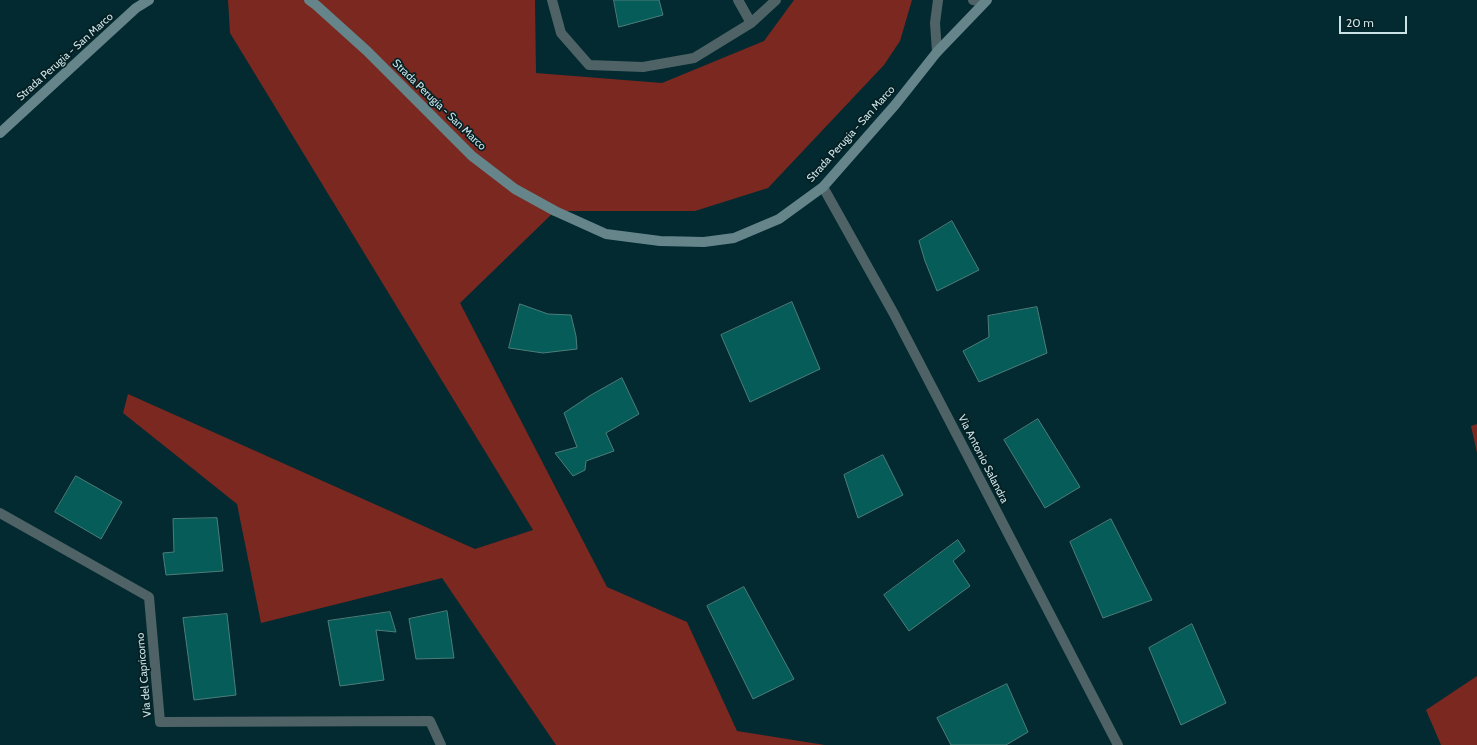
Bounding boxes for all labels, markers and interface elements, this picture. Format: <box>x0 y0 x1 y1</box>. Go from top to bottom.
scale bar <box>1341 8 1409 34</box>
street label: Strada Perugia - San Marco <box>14 10 116 104</box>
text: 20 m <box>1346 15 1374 30</box>
street label: Strada Perugia - San Marco <box>389 57 489 153</box>
street label: Strada Perugia - San Marco <box>804 83 898 185</box>
street label: Via Antonio Salandra <box>955 413 1011 505</box>
street label: Via del Capricorno <box>134 632 154 718</box>

